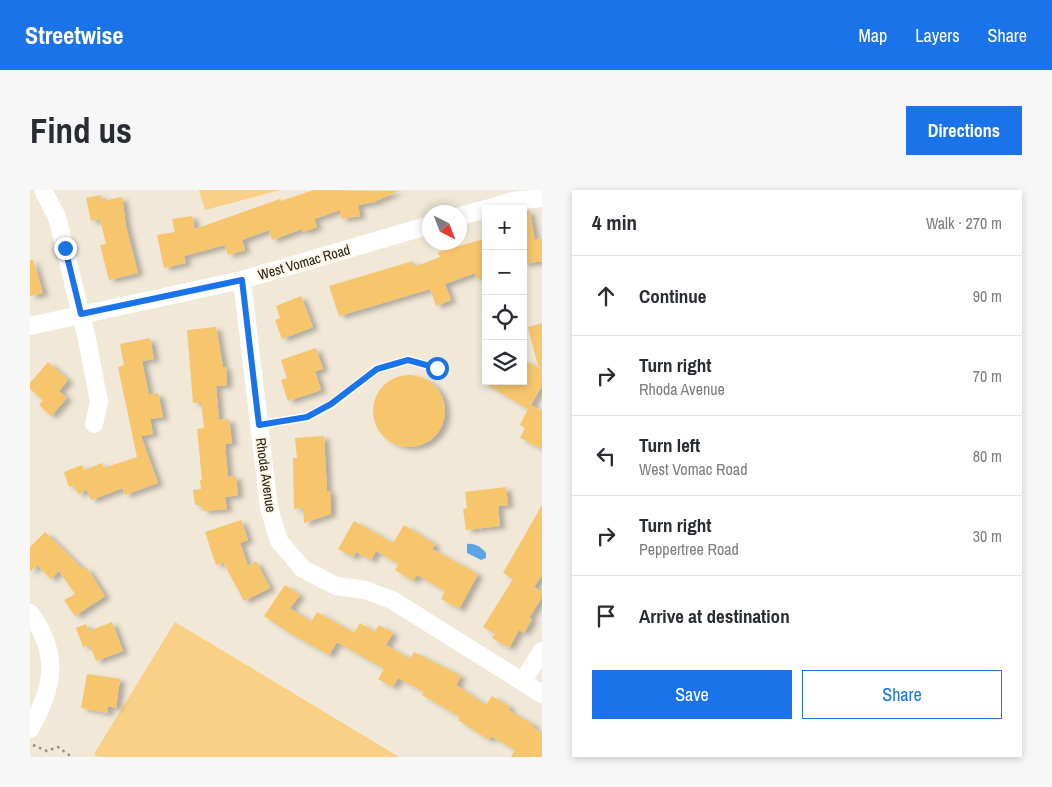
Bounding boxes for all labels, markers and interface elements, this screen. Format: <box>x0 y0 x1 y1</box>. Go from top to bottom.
text: Streetwise <box>25 19 123 51</box>
text: Map <box>859 23 887 48</box>
text: Layers <box>915 23 960 48</box>
text: Share <box>988 23 1027 48</box>
button: Directions <box>906 106 1022 155</box>
text: Find us <box>30 107 132 154</box>
north arrow <box>422 205 467 250</box>
map controls <box>482 205 527 385</box>
button: + <box>482 205 527 250</box>
text: 4 min <box>592 208 637 237</box>
text: Walk · 270 m <box>926 212 1002 234</box>
route end <box>54 237 77 260</box>
street label: West Vomac Road <box>256 240 352 284</box>
button: − <box>482 250 527 295</box>
icon: ahead <box>592 282 620 310</box>
text: Continue <box>639 283 707 309</box>
text: 90 m <box>973 285 1002 307</box>
button: locate <box>482 295 527 340</box>
button: layers <box>482 340 527 385</box>
text: Turn right <box>639 352 711 378</box>
route start <box>426 357 449 380</box>
icon: right <box>592 362 620 390</box>
text: 70 m <box>973 365 1002 387</box>
text: Rhoda Avenue <box>639 378 725 400</box>
text: Turn left <box>639 432 700 458</box>
street label: Rhoda Avenue <box>252 437 280 513</box>
icon: left <box>592 442 620 470</box>
text: 80 m <box>973 445 1002 467</box>
text: West Vomac Road <box>639 458 747 480</box>
text: Turn right <box>639 512 711 538</box>
icon: right <box>592 522 620 550</box>
text: 30 m <box>973 525 1002 547</box>
text: Peppertree Road <box>639 538 739 560</box>
icon: arrive <box>592 602 620 630</box>
text: Arrive at destination <box>639 603 790 629</box>
button: Save <box>592 670 792 719</box>
button: Share <box>802 670 1002 719</box>

